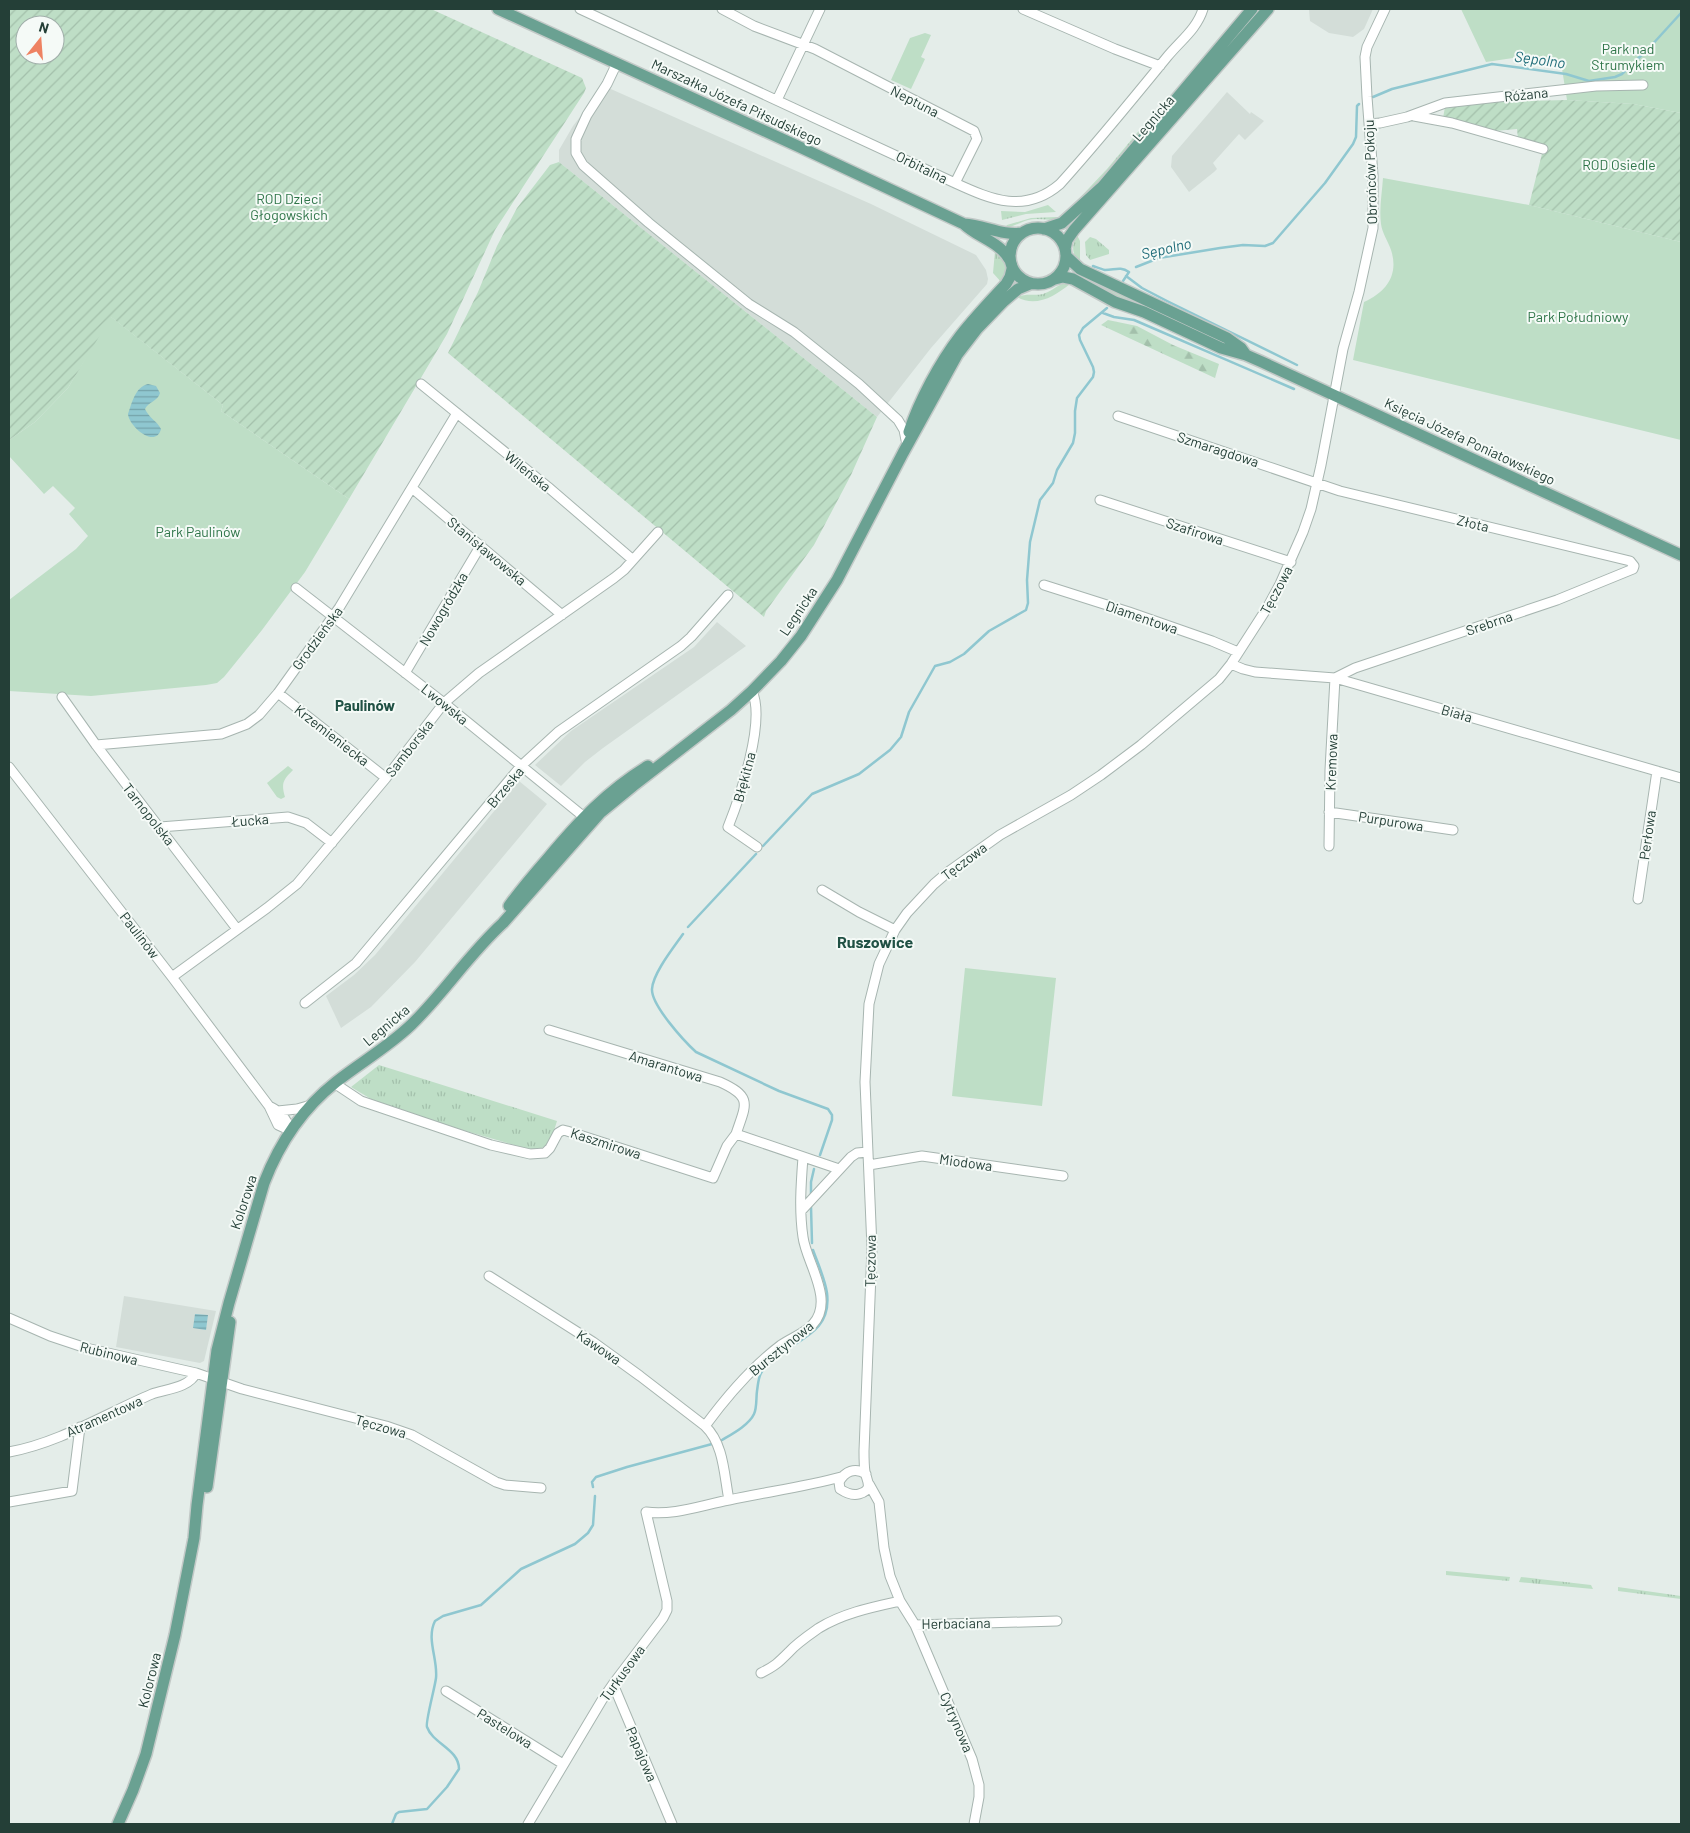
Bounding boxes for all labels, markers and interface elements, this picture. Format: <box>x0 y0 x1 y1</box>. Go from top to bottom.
north arrow <box>15 15 65 65</box>
text: N <box>37 18 51 37</box>
park label: Park nad Strumykiem <box>1591 40 1665 73</box>
water label: Sępolno <box>1513 47 1567 71</box>
street label: Marszałka Józefa Piłsudskiego <box>649 55 825 149</box>
street label: Neptuna <box>888 82 942 120</box>
street label: Różana <box>1503 83 1549 105</box>
street label: Legnicka <box>1128 92 1178 144</box>
street label: Obrońców Pokoju <box>1360 119 1380 225</box>
street label: Orbitalna <box>893 147 951 187</box>
park label: ROD Osiedle <box>1582 156 1656 173</box>
park label: ROD Dzieci Głogowskich <box>250 190 328 223</box>
water label: Sępolno <box>1139 233 1193 263</box>
park label: Park Południowy <box>1528 308 1629 325</box>
street label: Księcia Józefa Poniatowskiego <box>1382 394 1558 488</box>
street label: Szmaragdowa <box>1175 428 1261 470</box>
street label: Wileńska <box>501 447 555 495</box>
street label: Złota <box>1455 511 1491 535</box>
street label: Stanisławowska <box>444 513 530 589</box>
street label: Szafirowa <box>1164 514 1226 548</box>
park label: Park Paulinów <box>156 523 240 540</box>
street label: Tęczowa <box>1256 563 1296 617</box>
street label: Nowogródzka <box>415 569 471 649</box>
street label: Legnicka <box>775 583 821 639</box>
street label: Diamentowa <box>1104 597 1180 637</box>
street label: Grodzieńska <box>288 603 346 673</box>
street label: Srebrna <box>1463 607 1515 639</box>
street label: Lwowska <box>418 680 472 728</box>
district label: Paulinów <box>335 696 395 714</box>
street label: Biała <box>1440 700 1474 726</box>
street label: Krzemieniecka <box>291 701 373 769</box>
street label: Samborska <box>381 716 437 780</box>
street label: Kremowa <box>1322 733 1340 791</box>
street label: Błękitna <box>729 750 759 804</box>
street label: Brzeska <box>483 763 527 811</box>
street label: Tarnopolska <box>119 779 179 849</box>
street label: Purpurowa <box>1357 807 1425 835</box>
street label: Perłowa <box>1635 809 1659 861</box>
street label: Łucka <box>230 810 269 830</box>
street label: Tęczowa <box>938 838 990 884</box>
street label: Paulinów <box>117 908 163 962</box>
district label: Ruszowice <box>837 932 913 951</box>
street label: Legnicka <box>359 1001 413 1049</box>
street label: Amarantowa <box>627 1047 705 1085</box>
street label: Kaszmirowa <box>569 1124 643 1162</box>
street label: Miodowa <box>938 1150 994 1174</box>
street label: Kolorowa <box>226 1173 260 1231</box>
street label: Tęczowa <box>861 1235 879 1287</box>
street label: Bursztynowa <box>746 1317 816 1379</box>
street label: Kawowa <box>574 1326 624 1368</box>
street label: Rubinowa <box>78 1338 140 1368</box>
street label: Atramentowa <box>63 1392 145 1440</box>
street label: Tęczowa <box>353 1411 409 1441</box>
street label: Herbaciana <box>921 1614 991 1632</box>
street label: Turkusowa <box>596 1641 648 1705</box>
street label: Kolorowa <box>134 1651 164 1709</box>
street label: Cytrynowa <box>937 1689 977 1755</box>
street label: Pastelowa <box>474 1704 536 1752</box>
street label: Papajowa <box>623 1724 661 1784</box>

